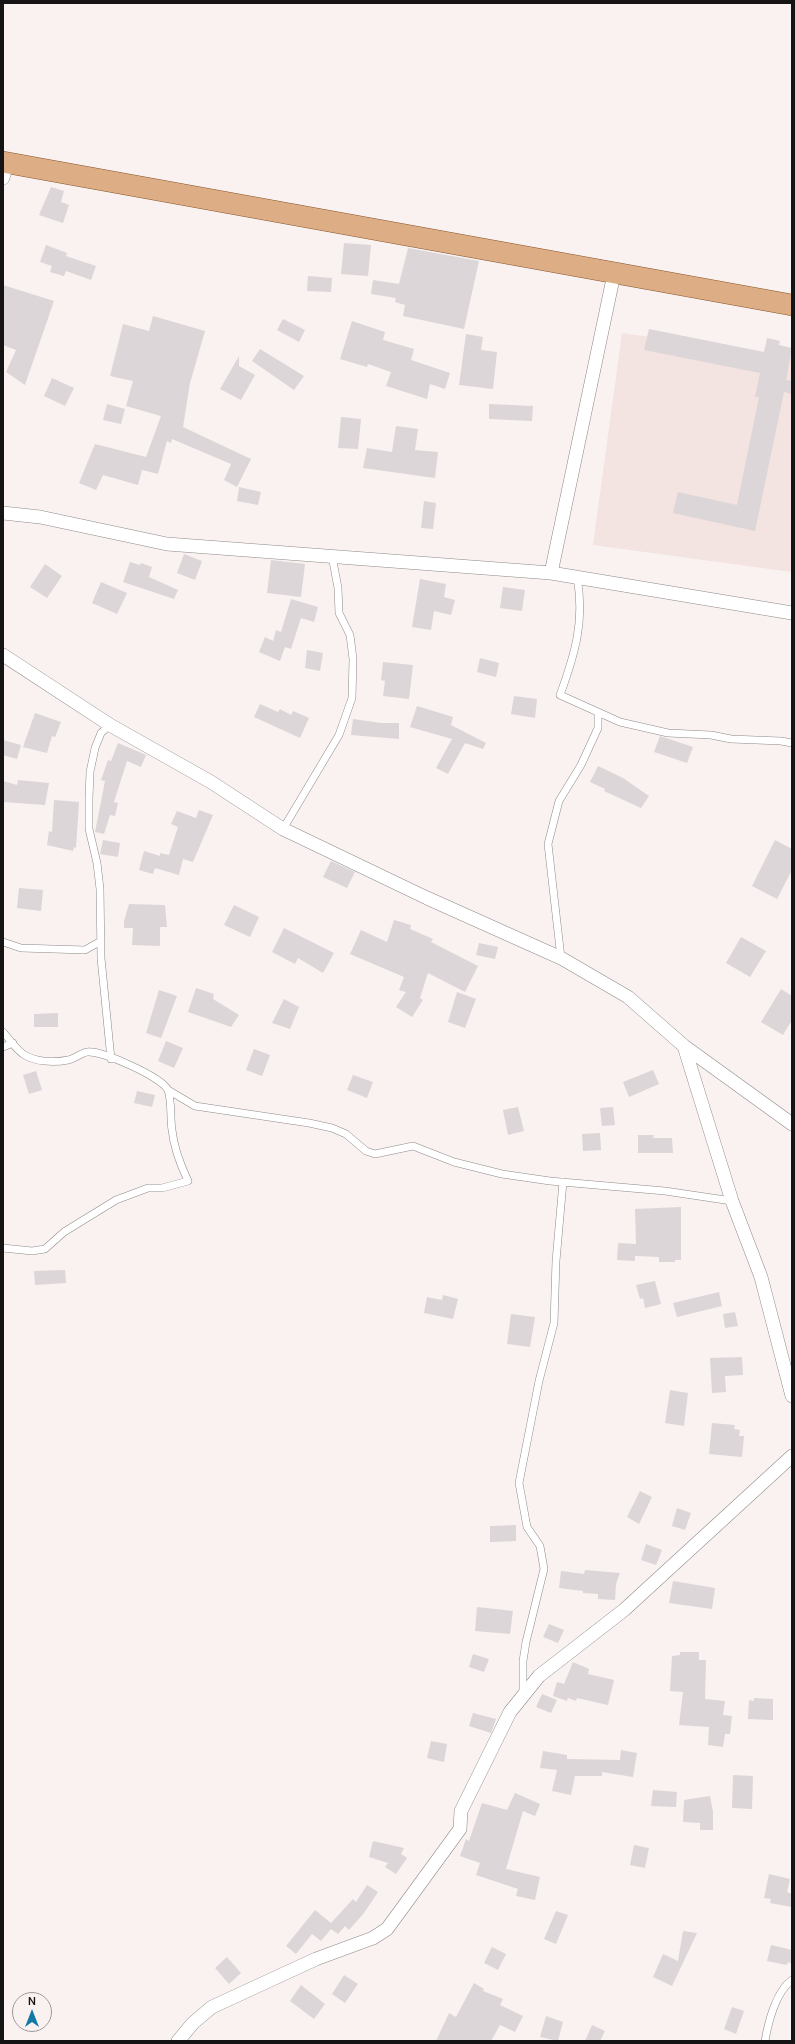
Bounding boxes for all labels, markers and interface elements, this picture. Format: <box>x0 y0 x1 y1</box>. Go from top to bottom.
north arrow <box>12 1992 52 2032</box>
text: N <box>28 1993 36 2008</box>

